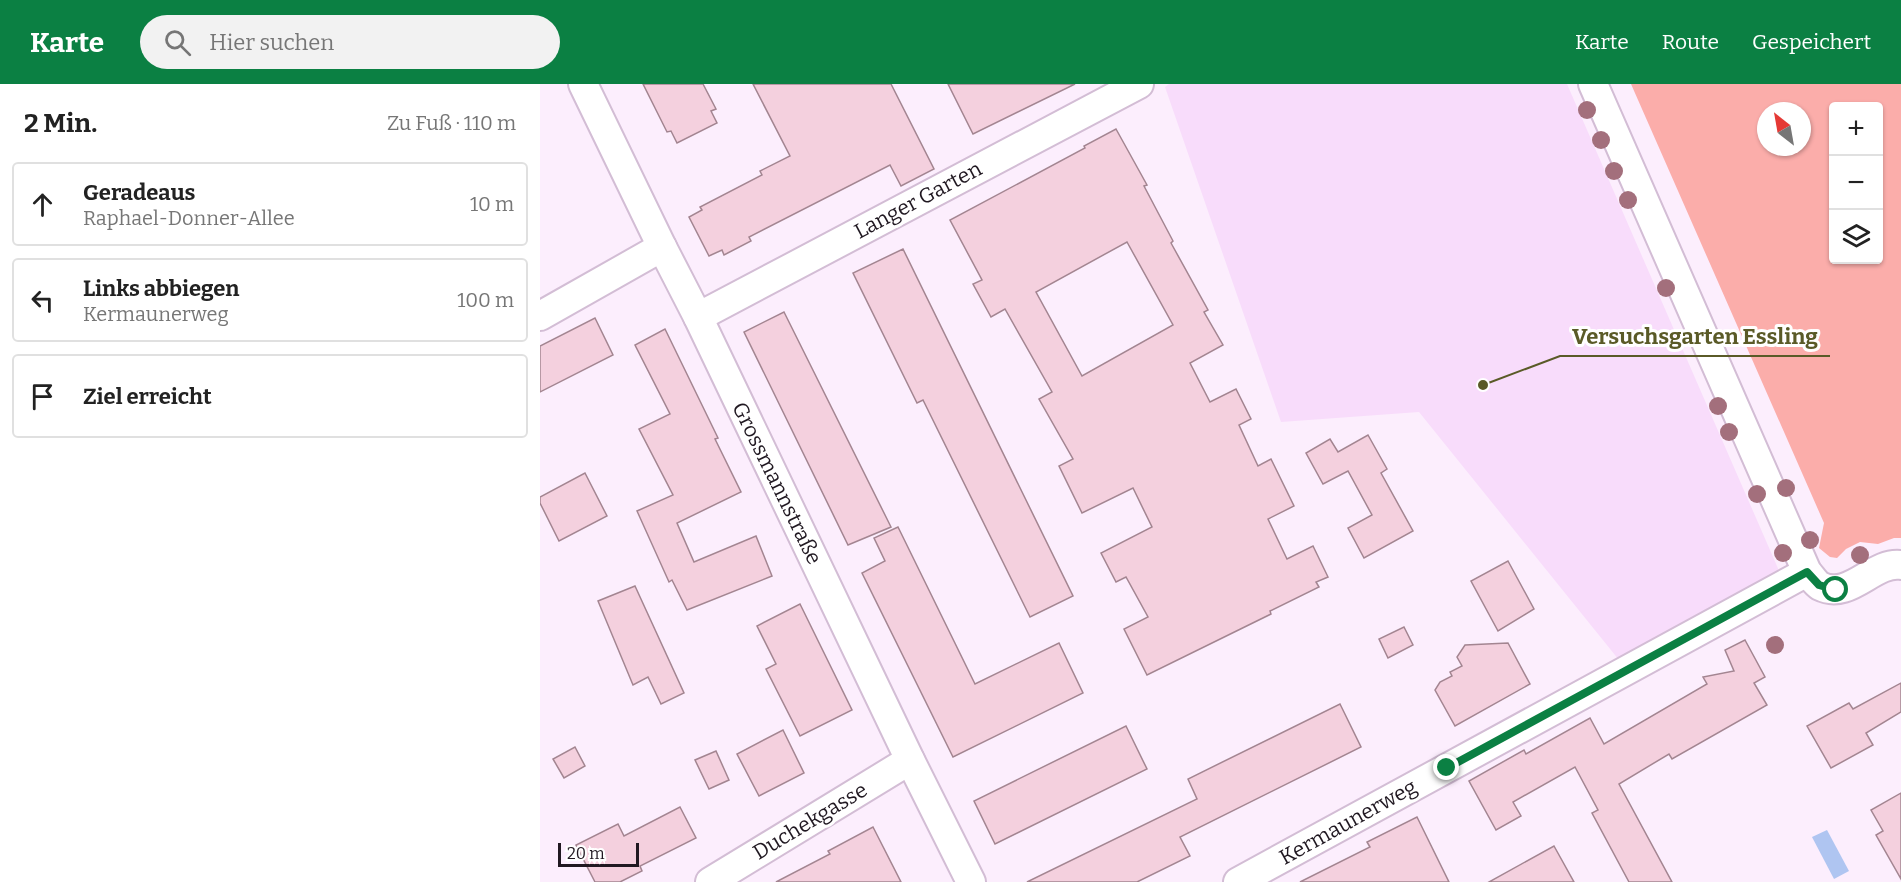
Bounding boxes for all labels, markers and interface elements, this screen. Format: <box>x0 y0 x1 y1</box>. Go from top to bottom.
search box <box>140 15 560 69</box>
text: Karte <box>30 26 104 59</box>
icon: search <box>161 26 194 59</box>
text: Hier suchen <box>209 29 334 56</box>
text: Karte <box>1575 29 1629 55</box>
text: Route <box>1662 29 1719 55</box>
text: Gespeichert <box>1752 29 1871 55</box>
north arrow <box>1757 102 1811 156</box>
map controls <box>1829 102 1883 264</box>
button: + <box>1829 102 1883 156</box>
text: 2 Min. <box>24 108 97 139</box>
text: Zu Fuß · 110 m <box>387 111 516 135</box>
street label: Langer Garten <box>850 156 986 244</box>
button: − <box>1829 156 1883 210</box>
text: Geradeaus <box>83 179 195 206</box>
icon: ahead <box>26 188 59 221</box>
text: 10 m <box>470 192 514 216</box>
text: Raphael-Donner-Allee <box>83 206 295 230</box>
button: layers <box>1829 210 1883 264</box>
text: Links abbiegen <box>83 275 240 302</box>
icon: left <box>26 284 59 317</box>
text: 100 m <box>457 288 514 312</box>
text: Kermaunerweg <box>83 302 229 326</box>
callout: Versuchsgarten Essling <box>1560 316 1830 356</box>
text: Versuchsgarten Essling <box>1572 323 1818 350</box>
icon: arrive <box>26 380 59 413</box>
text: Ziel erreicht <box>83 383 212 410</box>
street label: Grossmannstraße <box>726 398 828 568</box>
route start <box>1822 576 1848 602</box>
route end <box>1433 754 1459 780</box>
street label: Kermaunerweg <box>1275 773 1421 870</box>
street label: Duchekgasse <box>748 777 872 865</box>
scale bar <box>558 840 639 868</box>
text: 20 m <box>567 844 604 863</box>

